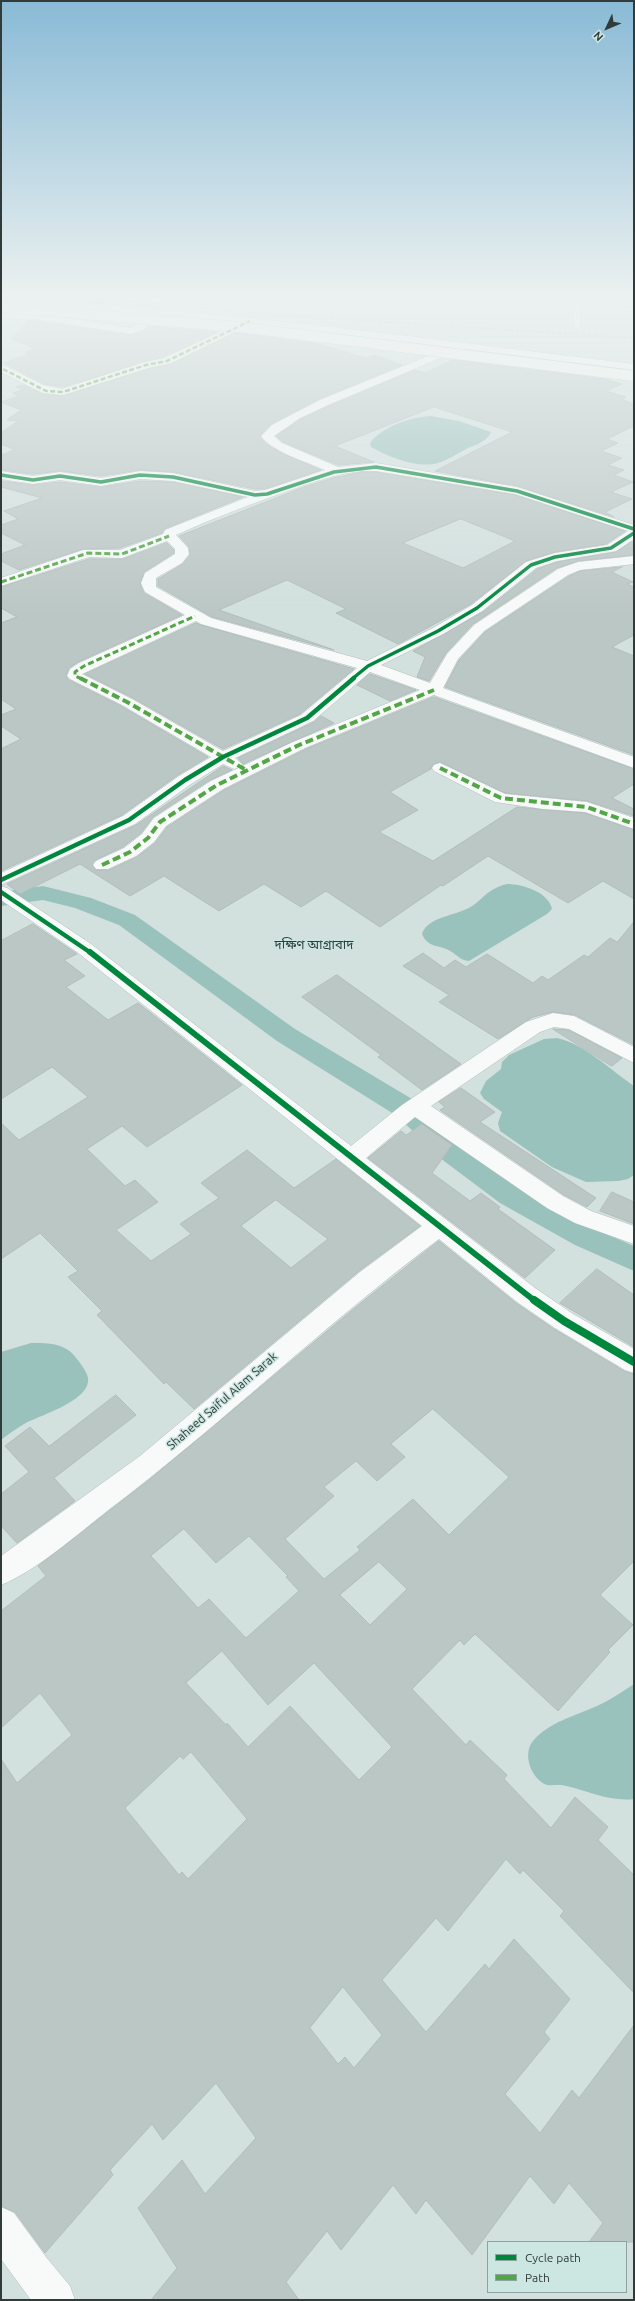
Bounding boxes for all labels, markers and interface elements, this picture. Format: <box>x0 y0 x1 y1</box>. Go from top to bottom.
north arrow <box>587 8 627 48</box>
text: N <box>591 29 606 43</box>
district label: দক্ষিণ আগ্রাবাদ <box>275 937 353 953</box>
street label: Shaheed Saiful Alam Sarak <box>164 1349 280 1453</box>
legend <box>487 2241 627 2293</box>
text: Cycle path <box>525 2251 581 2264</box>
text: Path <box>525 2271 550 2284</box>

